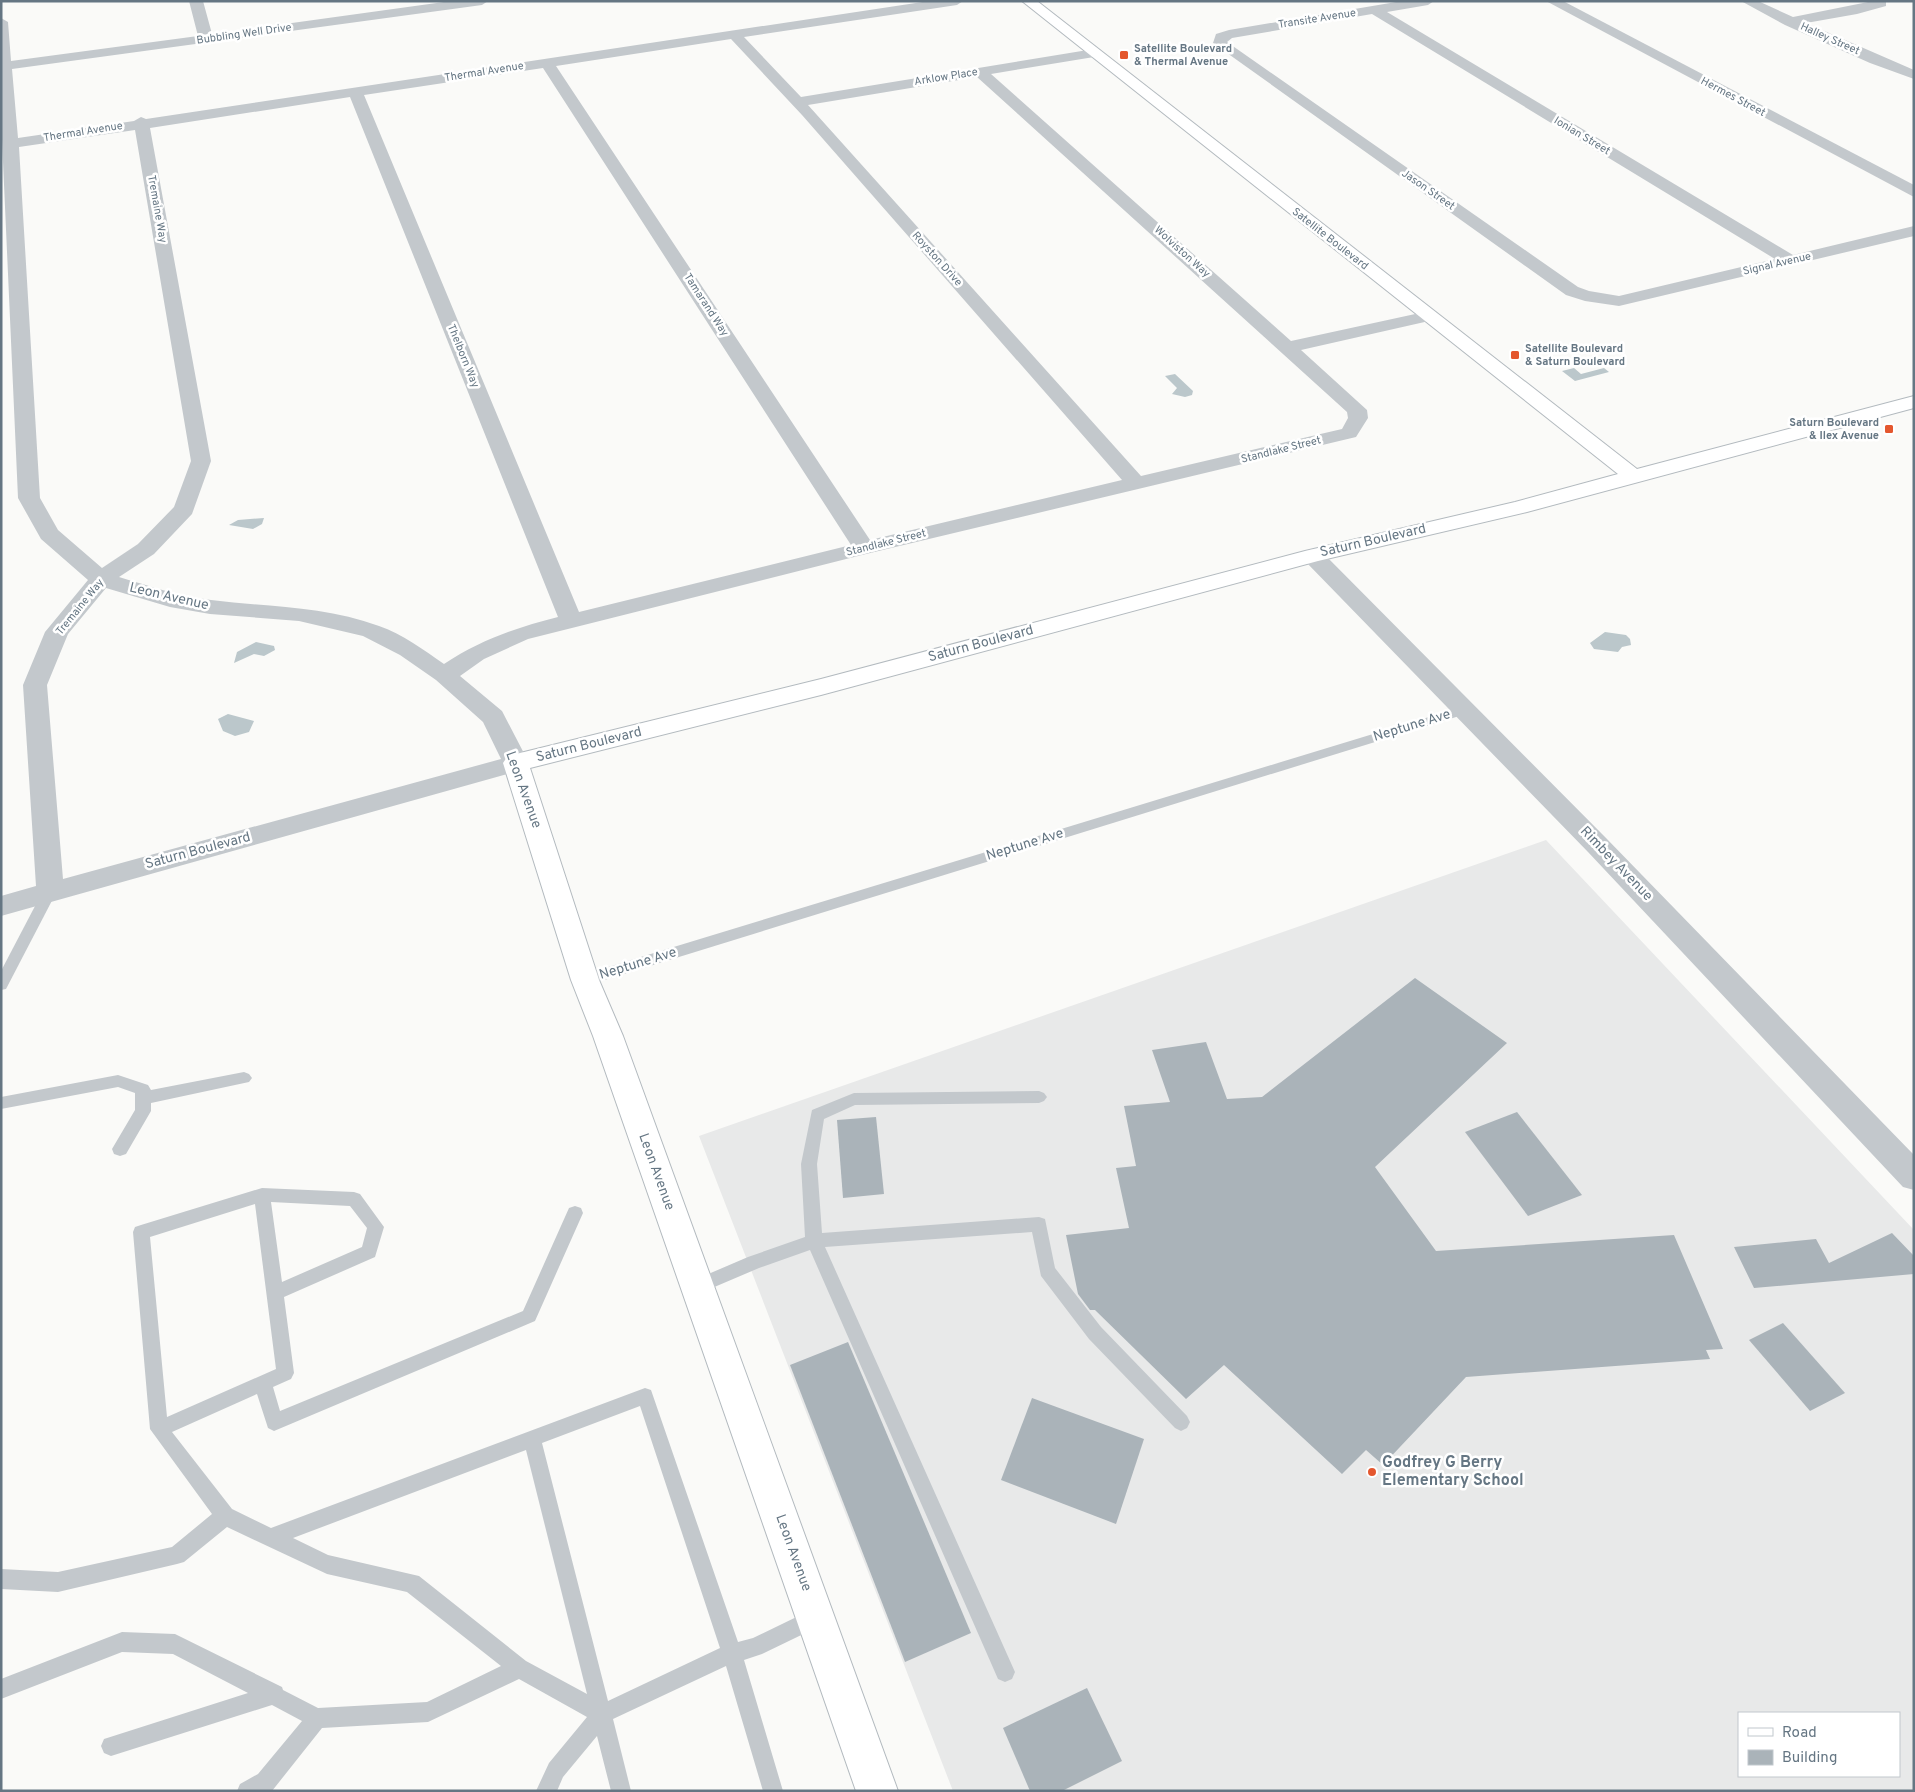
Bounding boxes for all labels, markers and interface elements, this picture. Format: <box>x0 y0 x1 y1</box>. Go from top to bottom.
street label: Transite Avenue <box>1277 6 1357 32</box>
street label: Bubbling Well Drive <box>196 20 292 48</box>
street label: Halley Street <box>1798 20 1862 58</box>
place label: Satellite Boulevard & Thermal Avenue <box>1134 42 1232 69</box>
marker: Satellite Boulevard & Thermal Avenue <box>1118 49 1130 61</box>
street label: Thermal Avenue <box>443 59 525 85</box>
street label: Arklow Place <box>913 65 979 89</box>
street label: Hermes Street <box>1698 74 1768 120</box>
street label: Ionian Street <box>1551 114 1613 158</box>
street label: Thermal Avenue <box>42 119 124 145</box>
street label: Jason Street <box>1399 166 1457 214</box>
street label: Tremaine Way <box>144 174 170 244</box>
street label: Satellite Boulevard <box>1289 205 1371 273</box>
street label: Wolviston Way <box>1151 223 1213 281</box>
street label: Royston Drive <box>909 229 965 289</box>
street label: Signal Avenue <box>1742 249 1813 279</box>
street label: Tamarand Way <box>680 271 732 339</box>
street label: Thelborn Way <box>444 322 482 390</box>
place label: Satellite Boulevard & Saturn Boulevard <box>1525 342 1625 369</box>
marker: Satellite Boulevard & Saturn Boulevard <box>1509 349 1521 361</box>
place label: Saturn Boulevard & Ilex Avenue <box>1789 416 1879 443</box>
marker: Saturn Boulevard & Ilex Avenue <box>1883 423 1895 435</box>
street label: Standlake Street <box>1240 433 1322 467</box>
street label: Saturn Boulevard <box>1318 521 1428 561</box>
street label: Standlake Street <box>845 526 927 560</box>
street label: Tremaine Way <box>53 576 107 638</box>
street label: Leon Avenue <box>128 580 210 614</box>
street label: Saturn Boulevard <box>926 622 1036 666</box>
street label: Neptune Ave <box>1371 706 1453 746</box>
street label: Saturn Boulevard <box>534 724 644 766</box>
street label: Leon Avenue <box>501 749 545 831</box>
street label: Rimbey Avenue <box>1576 823 1656 905</box>
street label: Neptune Ave <box>984 825 1066 865</box>
street label: Saturn Boulevard <box>143 829 253 873</box>
street label: Neptune Ave <box>597 944 679 984</box>
street label: Leon Avenue <box>634 1131 678 1213</box>
place label: Godfrey G Berry Elementary School <box>1382 1453 1524 1491</box>
marker: Godfrey G Berry Elementary School <box>1366 1466 1378 1478</box>
street label: Leon Avenue <box>771 1512 815 1594</box>
legend <box>1738 1712 1900 1777</box>
text: Road <box>1782 1724 1817 1743</box>
text: Building <box>1782 1749 1837 1768</box>

